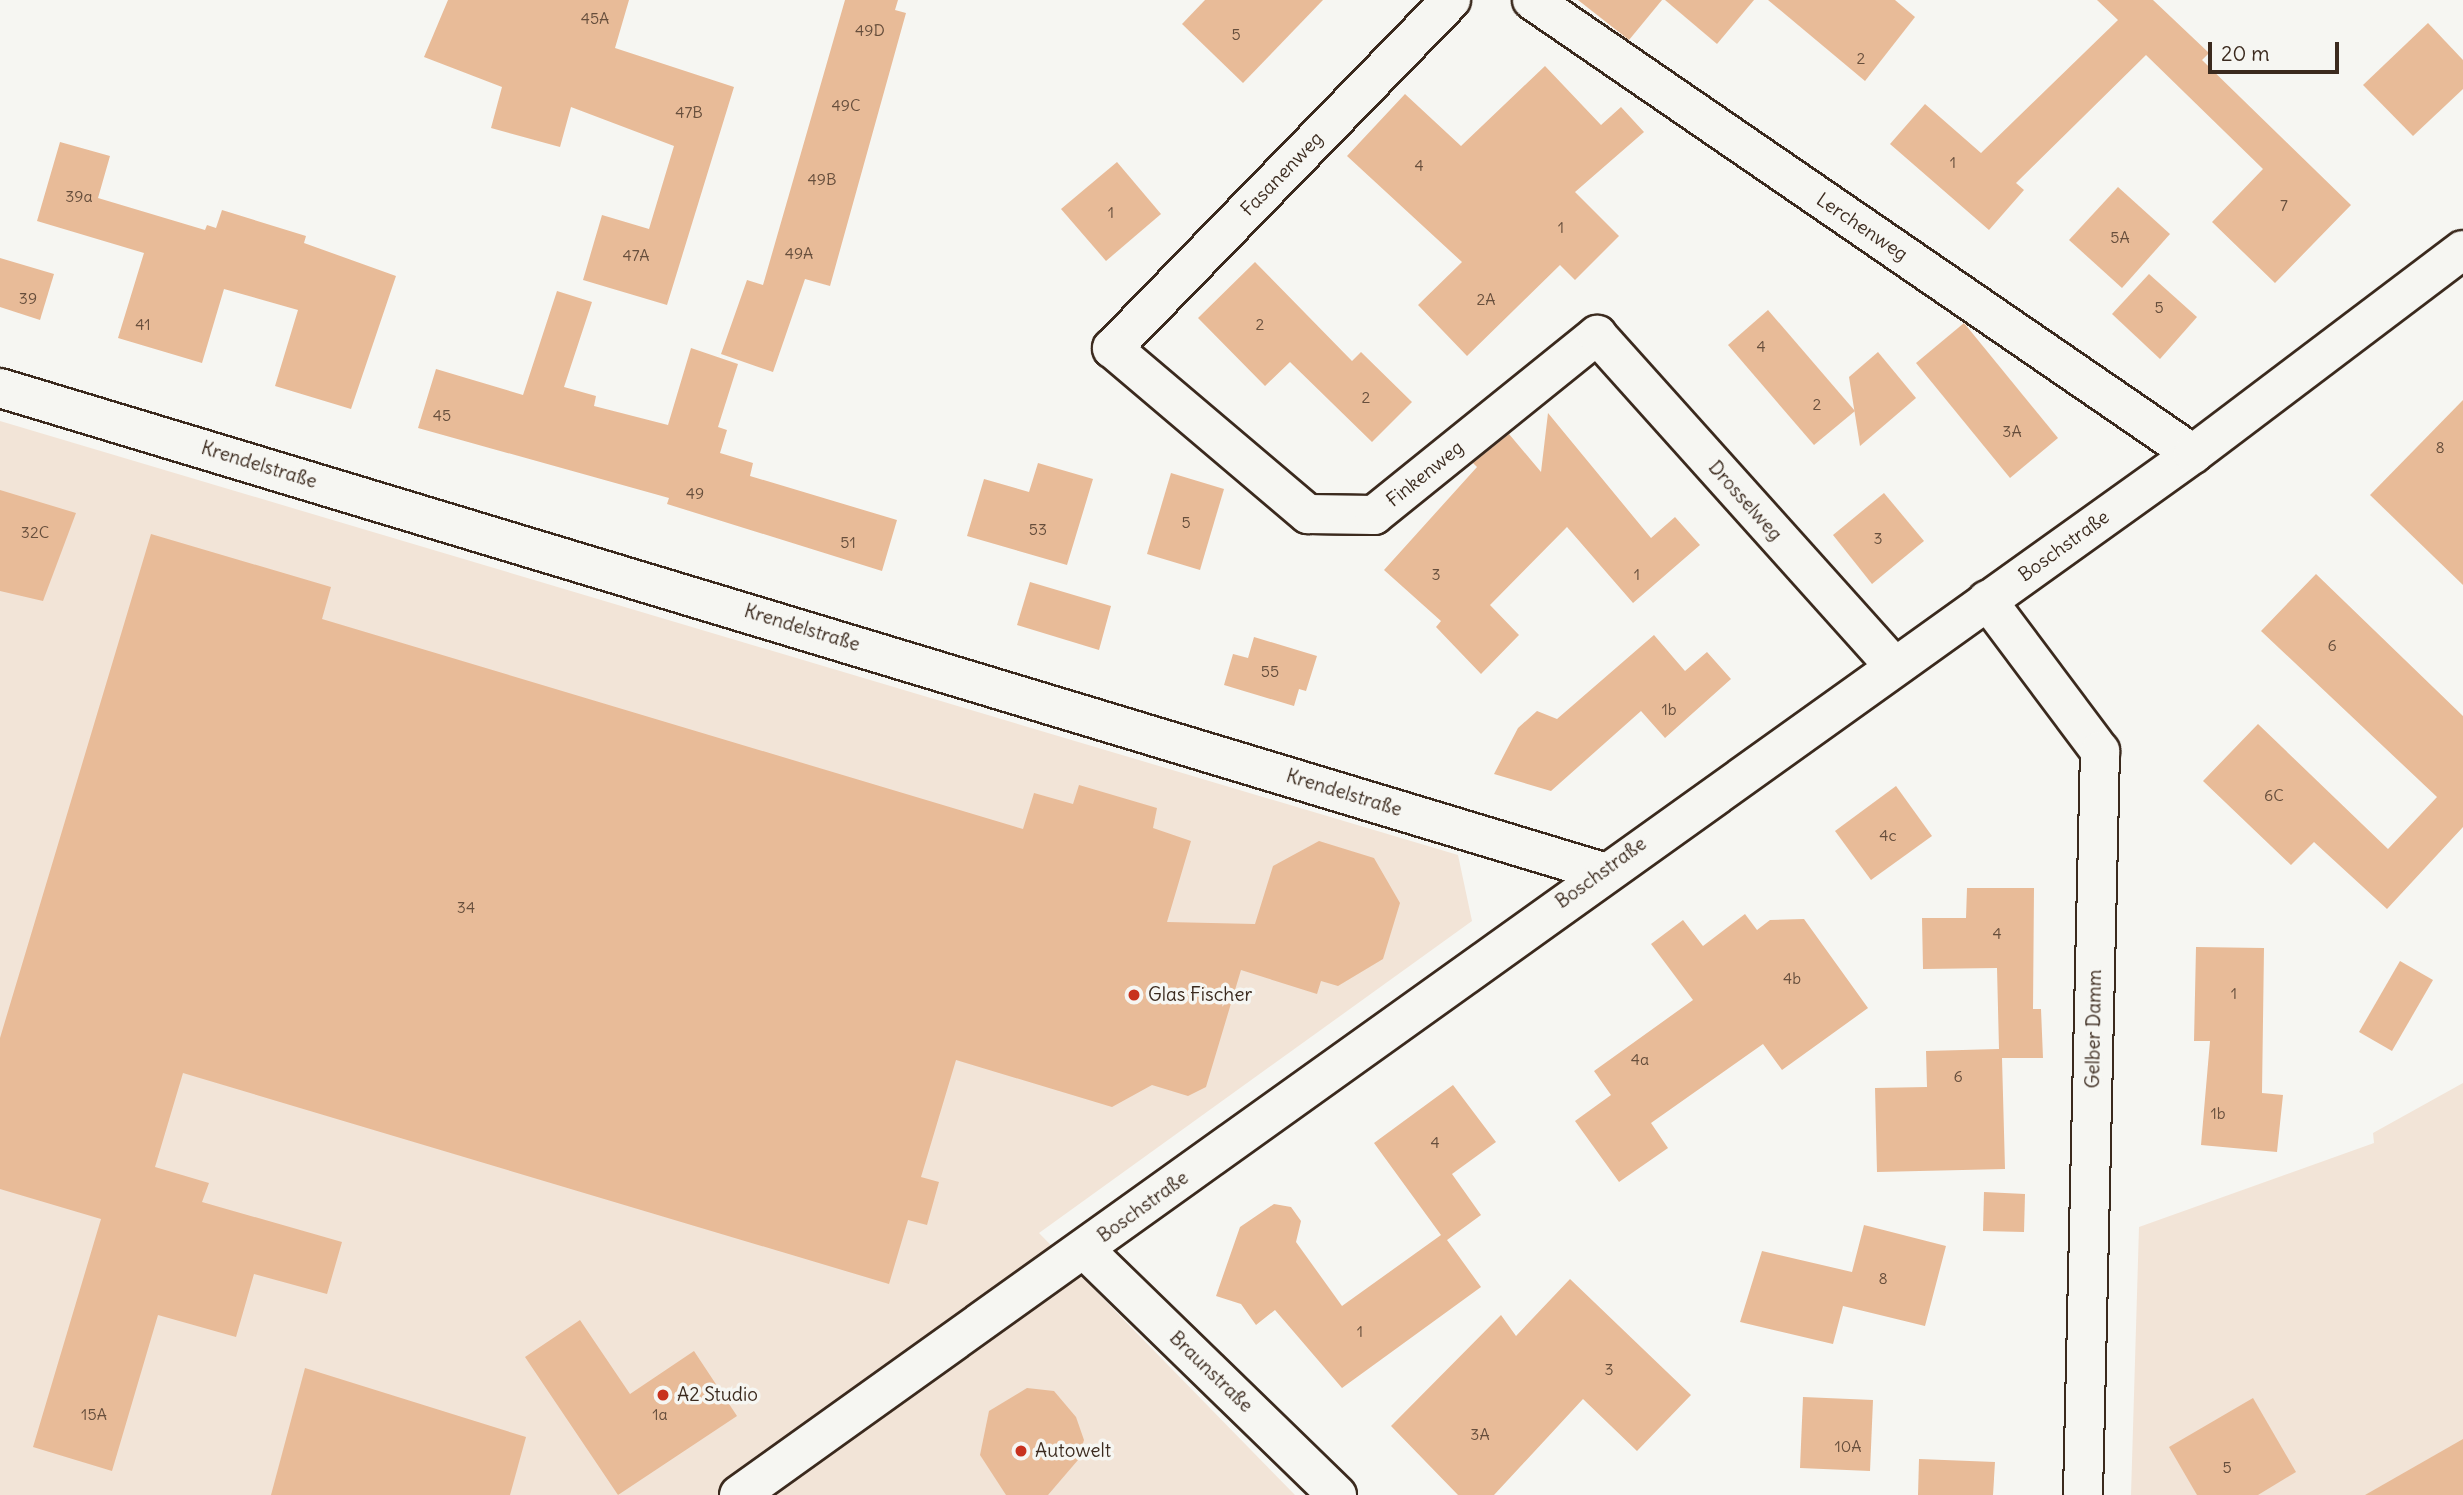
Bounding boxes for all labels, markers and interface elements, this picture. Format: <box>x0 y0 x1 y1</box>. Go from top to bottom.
house number: 45A <box>581 8 609 28</box>
house number: 49D <box>855 20 885 40</box>
house number: 5 <box>1231 24 1241 44</box>
scale bar <box>2211 28 2342 72</box>
text: 20 m <box>2221 40 2270 67</box>
house number: 2 <box>1857 48 1865 68</box>
house number: 49C <box>832 95 860 115</box>
house number: 47B <box>675 102 703 122</box>
street label: Fasanenweg <box>1236 127 1328 221</box>
house number: 1 <box>1950 152 1956 172</box>
house number: 4 <box>1414 155 1424 175</box>
house number: 49B <box>808 169 836 189</box>
house number: 39a <box>65 186 93 206</box>
street label: Lerchenweg <box>1812 188 1912 266</box>
house number: 7 <box>2280 195 2288 215</box>
house number: 1 <box>1108 202 1114 222</box>
house number: 1 <box>1558 217 1564 237</box>
house number: 5A <box>2110 227 2130 247</box>
house number: 49A <box>785 243 813 263</box>
house number: 47A <box>623 245 649 265</box>
house number: 39 <box>19 288 37 308</box>
house number: 2A <box>1476 289 1496 309</box>
house number: 5 <box>2154 297 2164 317</box>
house number: 41 <box>135 314 151 334</box>
house number: 2 <box>1256 314 1264 334</box>
house number: 4 <box>1756 336 1766 356</box>
house number: 2 <box>1362 387 1370 407</box>
house number: 2 <box>1813 394 1821 414</box>
house number: 45 <box>433 405 451 425</box>
house number: 3A <box>2002 421 2022 441</box>
street label: Finkenweg <box>1382 436 1468 512</box>
street label: Krendelstraße <box>198 437 320 493</box>
house number: 8 <box>2435 437 2445 457</box>
street label: Drosselweg <box>1703 456 1787 546</box>
house number: 49 <box>686 483 704 503</box>
street label: Boschstraße <box>2014 506 2114 586</box>
house number: 5 <box>1181 512 1191 532</box>
house number: 53 <box>1029 519 1047 539</box>
house number: 32C <box>21 522 49 542</box>
house number: 3 <box>1873 528 1883 548</box>
house number: 51 <box>840 532 856 552</box>
house number: 3 <box>1431 564 1441 584</box>
house number: 1 <box>1634 564 1640 584</box>
street label: Krendelstraße <box>741 600 863 656</box>
house number: 6 <box>2327 635 2337 655</box>
house number: 55 <box>1261 661 1279 681</box>
house number: 1b <box>1661 699 1677 719</box>
street label: Krendelstraße <box>1283 765 1405 821</box>
house number: 6C <box>2264 785 2284 805</box>
house number: 4c <box>1879 825 1897 845</box>
street label: Boschstraße <box>1551 833 1651 913</box>
house number: 34 <box>457 897 475 917</box>
house number: 4 <box>1992 923 2002 943</box>
house number: 4b <box>1783 968 1801 988</box>
street label: Gelber Damm <box>2082 969 2106 1089</box>
house number: 1 <box>2231 983 2237 1003</box>
place label: Glas Fischer <box>1148 984 1252 1006</box>
marker: Glas Fischer <box>1126 987 1142 1003</box>
house number: 4a <box>1631 1049 1649 1069</box>
house number: 6 <box>1953 1066 1963 1086</box>
house number: 1b <box>2210 1103 2226 1123</box>
house number: 4 <box>1430 1132 1440 1152</box>
street label: Boschstraße <box>1093 1167 1193 1247</box>
house number: 8 <box>1878 1268 1888 1288</box>
house number: 1 <box>1357 1321 1363 1341</box>
street label: Braunstraße <box>1165 1327 1257 1417</box>
house number: 3 <box>1604 1359 1614 1379</box>
place label: A2 Studio <box>677 1384 758 1406</box>
marker: A2 Studio <box>655 1387 671 1403</box>
house number: 15A <box>81 1404 107 1424</box>
house number: 1a <box>652 1404 668 1424</box>
house number: 3A <box>1470 1424 1490 1444</box>
house number: 10A <box>1834 1436 1862 1456</box>
place label: Autowelt <box>1035 1440 1111 1462</box>
marker: Autowelt <box>1013 1443 1029 1459</box>
house number: 5 <box>2222 1457 2232 1477</box>

